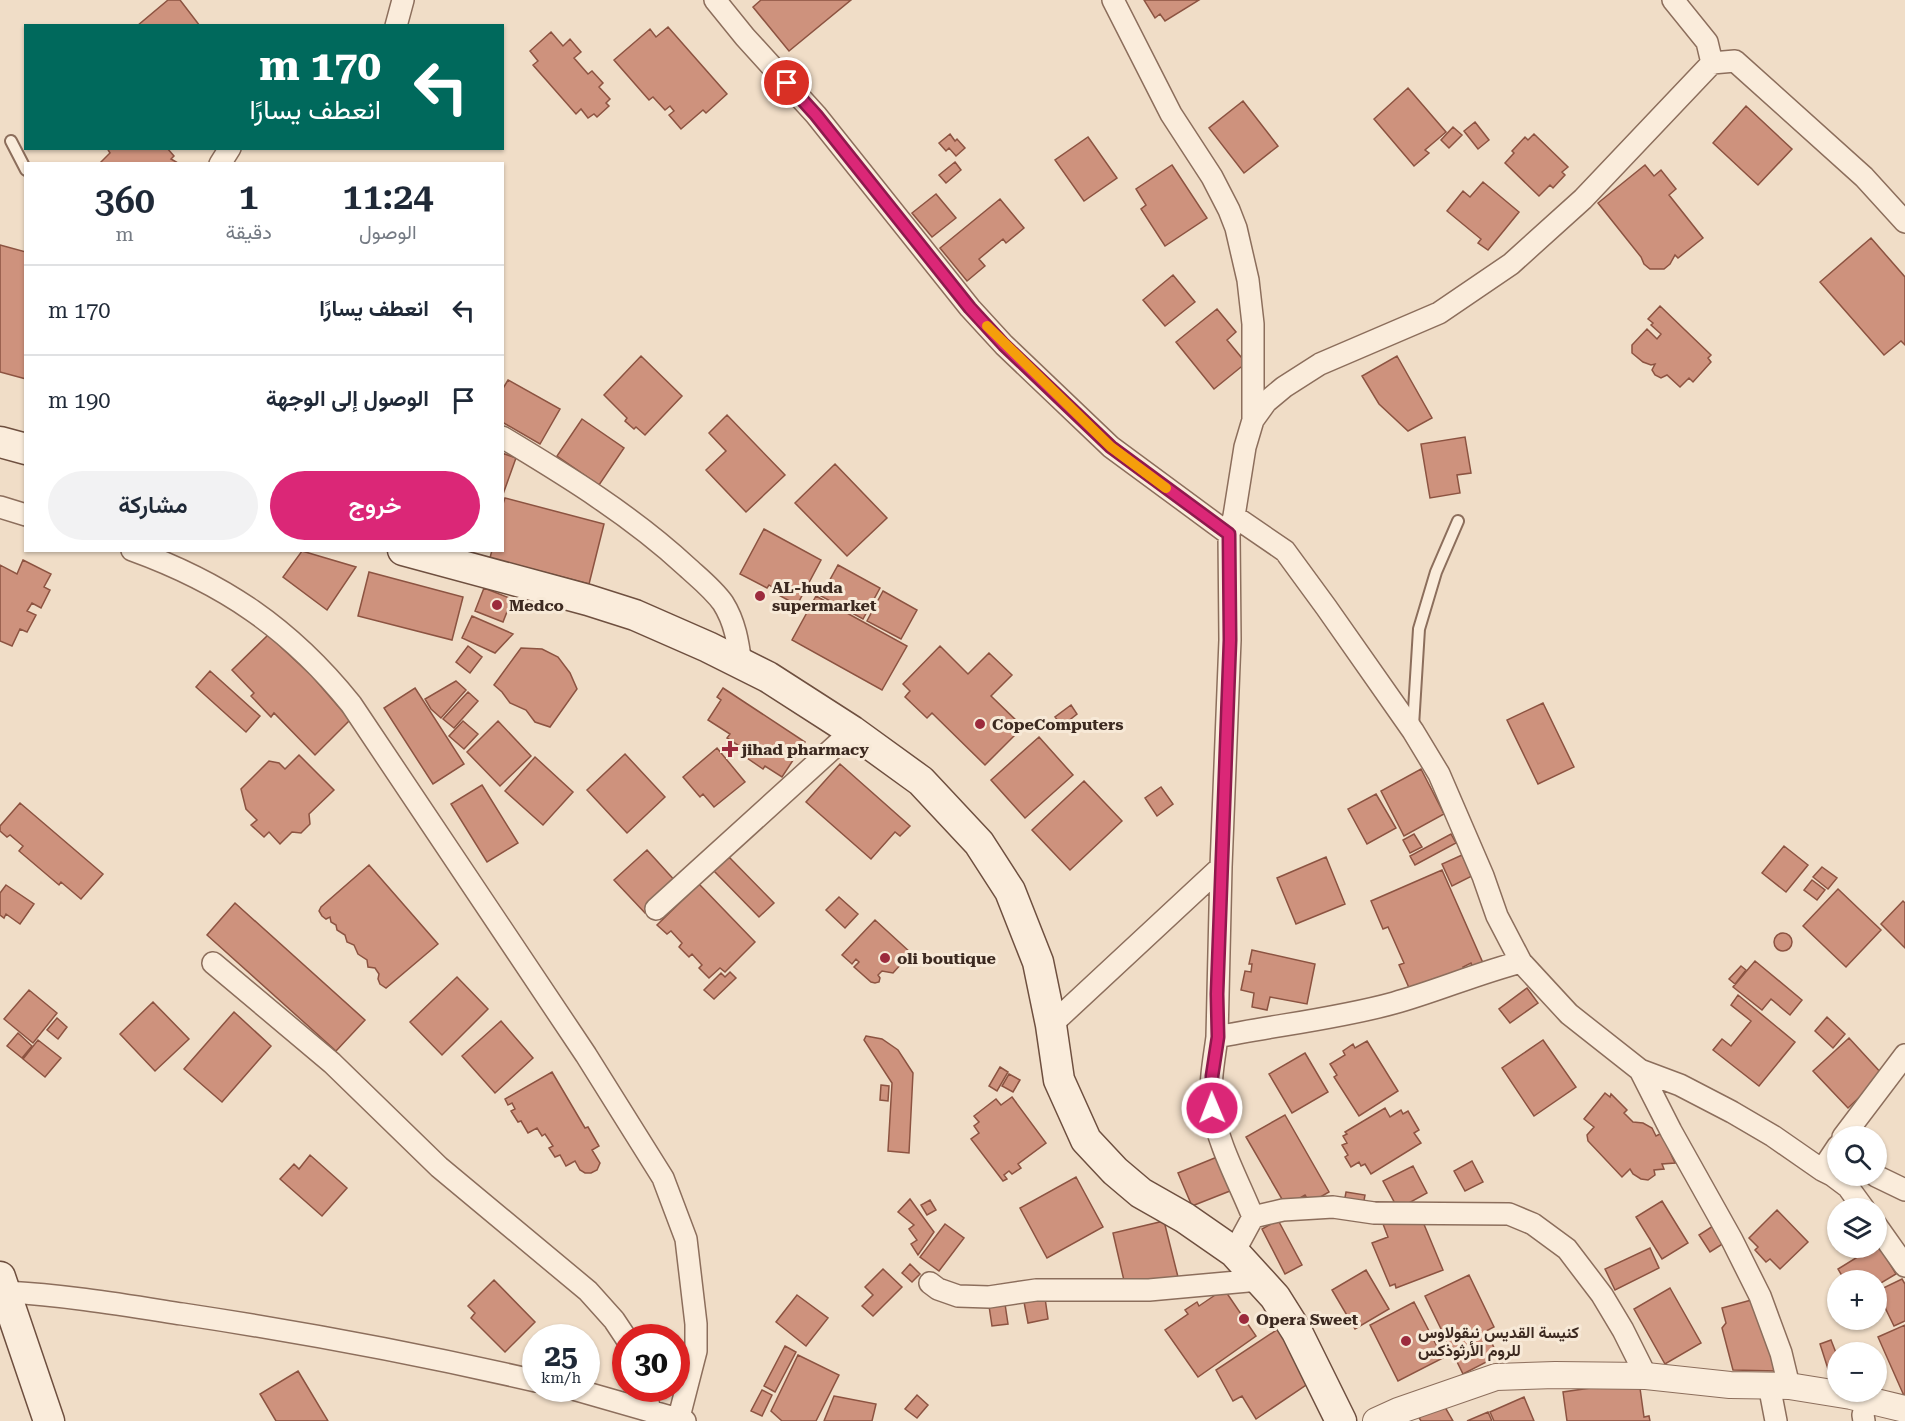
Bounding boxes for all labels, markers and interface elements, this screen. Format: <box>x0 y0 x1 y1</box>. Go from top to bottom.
text: 170 m <box>259 41 381 90</box>
icon: left <box>402 48 480 126</box>
pin <box>761 57 812 108</box>
icon: arrive <box>770 66 803 99</box>
text: انعطف يسارًا <box>250 94 381 126</box>
text: 1 <box>239 176 259 218</box>
text: 11:24 <box>342 176 434 218</box>
text: 360 <box>95 180 155 222</box>
text: دقيقة <box>225 220 272 244</box>
text: الوصول <box>359 220 417 244</box>
text: m <box>116 222 134 246</box>
icon: left <box>447 294 480 327</box>
text: انعطف يسارًا <box>319 296 429 321</box>
text: 170 m <box>48 298 111 323</box>
icon: arrive <box>447 384 480 417</box>
text: الوصول إلى الوجهة <box>266 386 429 411</box>
text: 190 m <box>48 388 111 413</box>
button: مشاركة <box>48 471 258 540</box>
button: خروج <box>270 471 480 540</box>
place label: AL-huda supermarket <box>772 578 877 615</box>
marker: AL-huda supermarket <box>753 589 767 603</box>
place label: Medco <box>509 596 564 615</box>
marker: Medco <box>490 598 504 612</box>
place label: CopeComputers <box>992 715 1124 734</box>
marker: CopeComputers <box>973 717 987 731</box>
place label: jihad pharmacy <box>740 740 869 759</box>
marker: jihad pharmacy <box>723 742 737 756</box>
place label: oli boutique <box>897 949 996 968</box>
marker: oli boutique <box>878 951 892 965</box>
position arrow <box>1180 1076 1244 1140</box>
map controls <box>1827 1126 1887 1402</box>
button: search <box>1827 1126 1887 1186</box>
button: layers <box>1827 1198 1887 1258</box>
button: + <box>1827 1270 1887 1330</box>
place label: Opera Sweet <box>1256 1310 1359 1329</box>
marker: Opera Sweet <box>1237 1312 1251 1326</box>
place label: كنيسة القديس نيقولاوس للروم الأرثوذكس <box>1418 1323 1579 1361</box>
speed limit sign: 30 <box>612 1324 690 1402</box>
marker: كنيسة القديس نيقولاوس للروم الأرثوذكس <box>1399 1334 1413 1348</box>
text: 25 <box>544 1338 578 1373</box>
button: − <box>1827 1342 1887 1402</box>
text: km/h <box>541 1369 581 1387</box>

